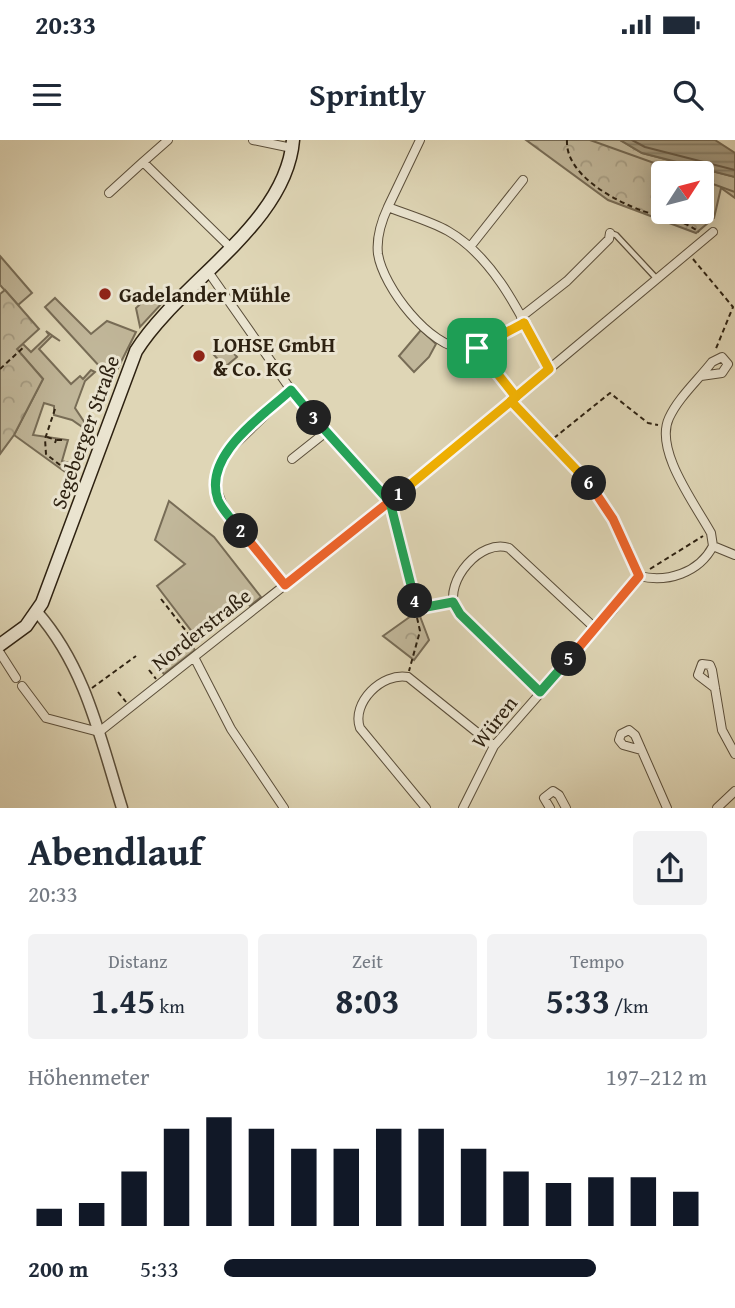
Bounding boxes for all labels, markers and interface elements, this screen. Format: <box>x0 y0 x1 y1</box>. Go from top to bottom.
text: 20:33 <box>35 5 96 44</box>
text: Sprintly <box>309 71 426 118</box>
icon: menu <box>28 76 66 114</box>
icon: search <box>669 76 707 114</box>
north arrow <box>651 161 714 224</box>
map controls <box>651 161 714 224</box>
place label: Gadelander Mühle <box>119 279 291 310</box>
marker: Gadelander Mühle <box>97 286 113 302</box>
pin <box>447 318 507 378</box>
place label: LOHSE GmbH & Co. KG <box>213 329 335 384</box>
icon: arrive <box>458 329 496 367</box>
marker: LOHSE GmbH & Co. KG <box>191 348 207 364</box>
street label: Segeberger Straße <box>43 351 127 513</box>
pin: 3 <box>296 400 332 436</box>
text: 3 <box>309 403 318 431</box>
pin: 6 <box>572 466 606 500</box>
text: 6 <box>584 468 593 496</box>
pin: 1 <box>382 476 416 512</box>
text: 1 <box>394 479 403 507</box>
pin: 2 <box>224 514 258 548</box>
text: 2 <box>236 516 245 544</box>
street label: Norderstraße <box>145 580 258 678</box>
pin: 4 <box>398 584 432 618</box>
text: 4 <box>410 586 419 614</box>
pin: 5 <box>552 642 586 676</box>
text: 5 <box>564 644 573 672</box>
street label: Würen <box>464 689 525 755</box>
text: Abendlauf <box>28 823 202 879</box>
button: share <box>633 831 707 905</box>
text: 20:33 <box>28 877 78 910</box>
text: Distanz <box>108 947 167 975</box>
text: Zeit <box>352 947 383 975</box>
text: Tempo <box>570 947 624 975</box>
text: 1.45 <box>91 975 155 1026</box>
text: 8:03 <box>335 975 400 1026</box>
text: 5:33 <box>546 975 610 1026</box>
text: km <box>155 992 185 1020</box>
text: /km <box>610 992 648 1020</box>
text: Höhenmeter <box>28 1060 150 1093</box>
text: 197–212 m <box>606 1060 707 1093</box>
text: 200 m <box>28 1252 89 1285</box>
text: 5:33 <box>140 1252 179 1285</box>

